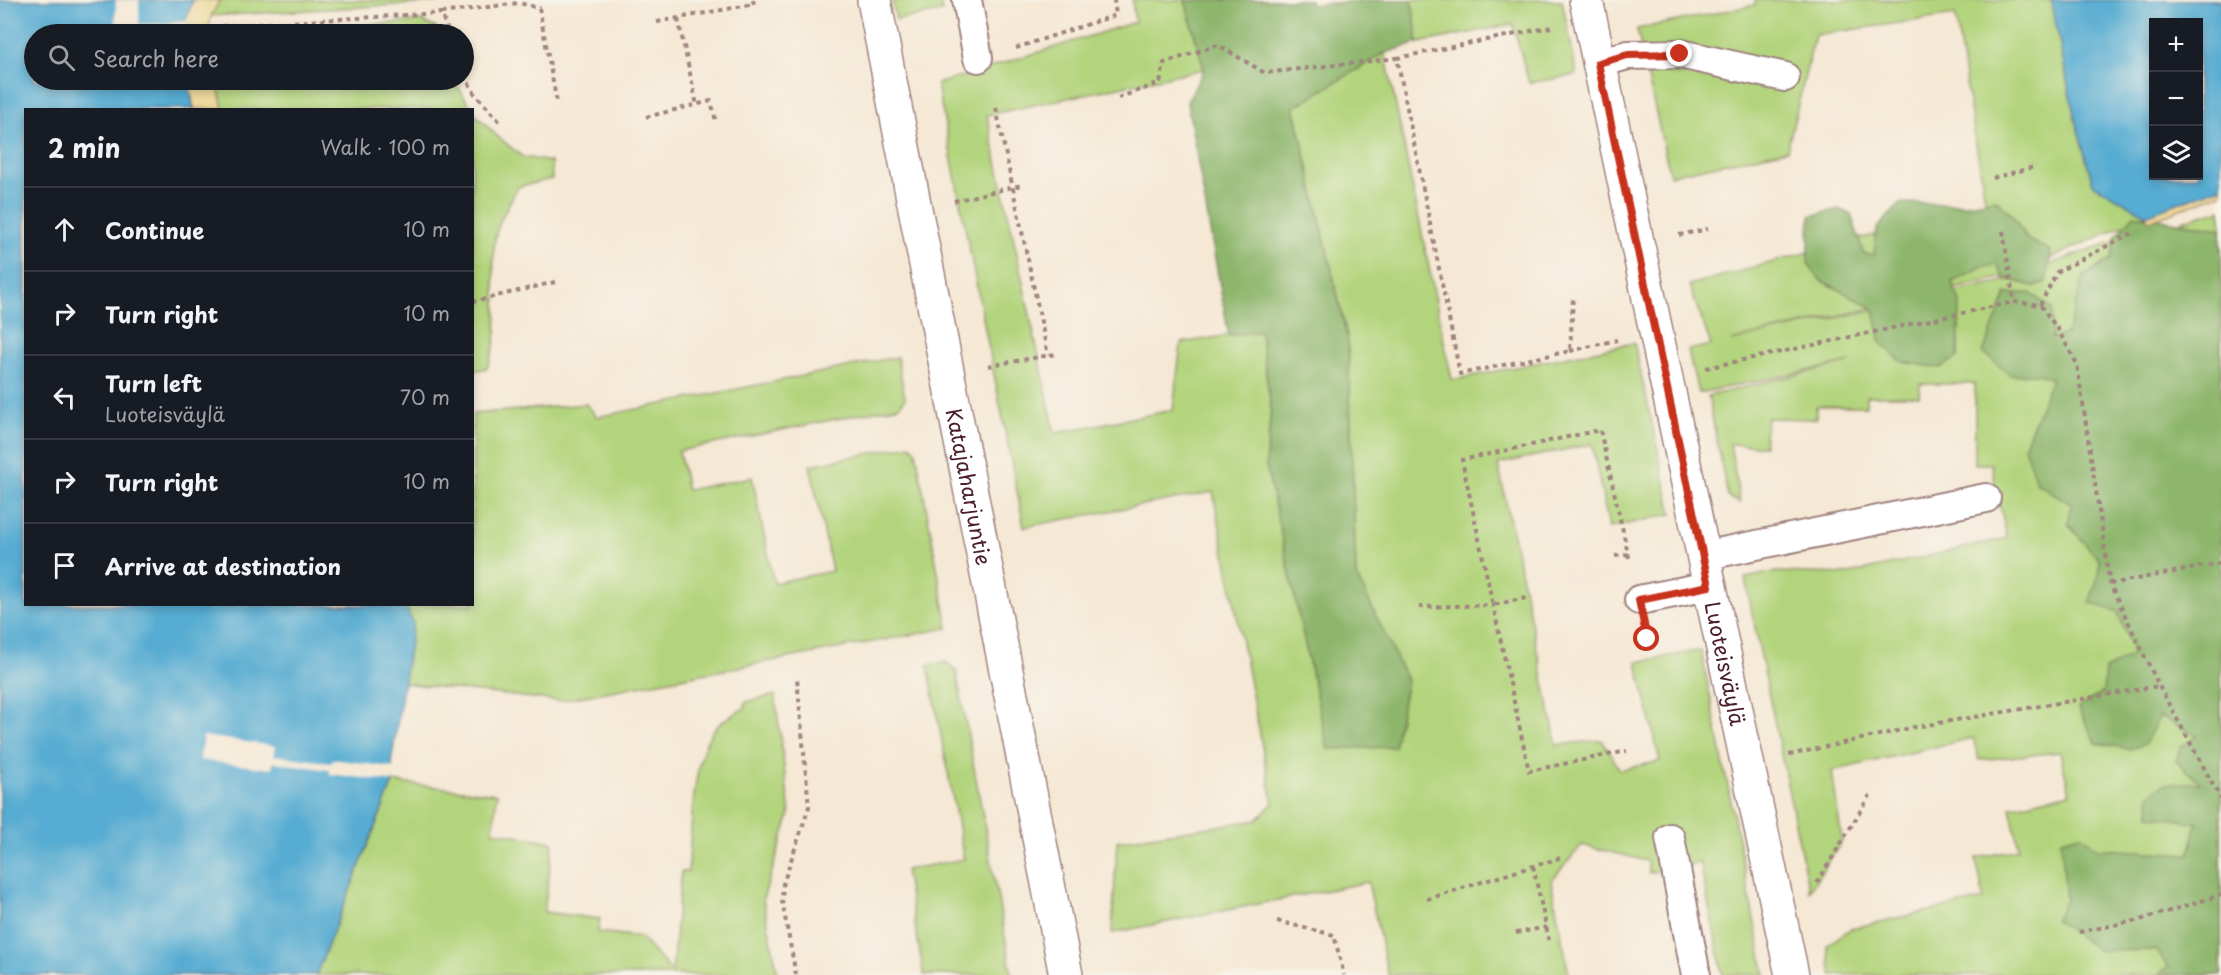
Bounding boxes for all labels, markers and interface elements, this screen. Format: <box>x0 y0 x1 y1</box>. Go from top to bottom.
map controls <box>2149 18 2203 180</box>
button: + <box>2149 18 2203 72</box>
search box <box>24 24 474 90</box>
route end <box>1666 40 1692 66</box>
icon: search <box>45 41 78 74</box>
text: Search here <box>93 41 219 74</box>
button: − <box>2149 72 2203 126</box>
button: layers <box>2149 126 2203 180</box>
text: 2 min <box>48 128 121 167</box>
text: Walk · 100 m <box>320 132 450 162</box>
icon: ahead <box>48 213 81 246</box>
text: Continue <box>105 213 204 246</box>
text: 10 m <box>403 214 450 244</box>
icon: right <box>48 297 81 330</box>
text: Turn right <box>105 297 218 330</box>
text: 10 m <box>403 298 450 328</box>
text: Turn left <box>105 366 202 399</box>
icon: left <box>48 381 81 414</box>
text: 70 m <box>400 382 450 412</box>
text: Luoteisväylä <box>105 399 225 429</box>
street label: Katajaharjuntie <box>939 405 1001 568</box>
icon: right <box>48 465 81 498</box>
text: Turn right <box>105 465 218 498</box>
text: 10 m <box>403 466 450 496</box>
icon: arrive <box>48 549 81 582</box>
text: Arrive at destination <box>105 549 341 582</box>
street label: Luoteisväylä <box>1697 598 1755 728</box>
route start <box>1633 625 1659 651</box>

